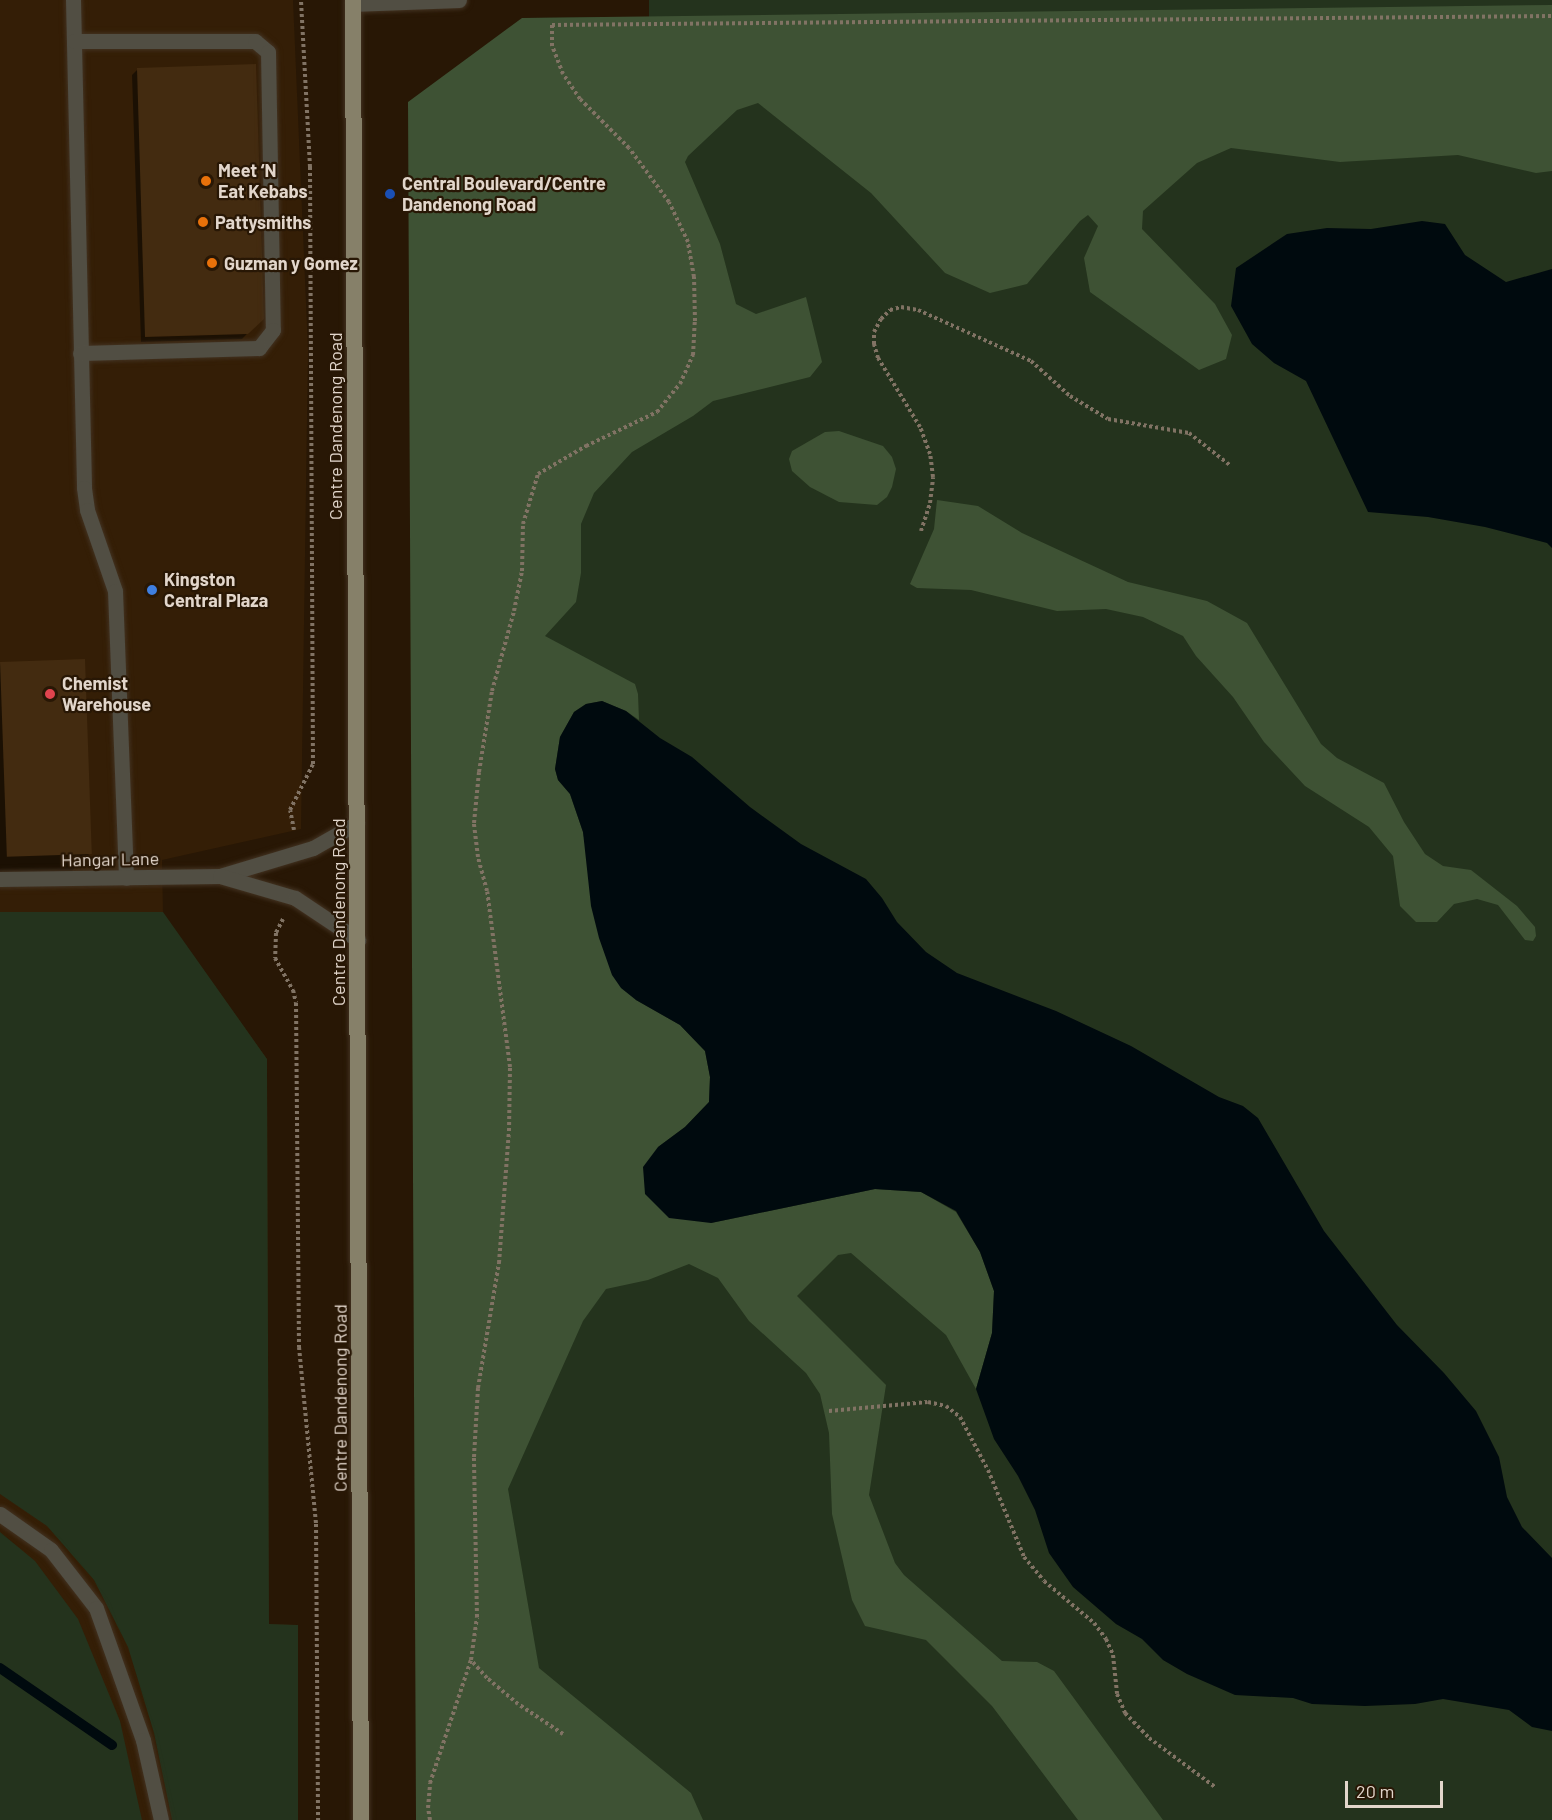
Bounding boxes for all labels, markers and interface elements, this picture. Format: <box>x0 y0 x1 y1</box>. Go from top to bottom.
place label: Meet ‘N Eat Kebabs <box>218 160 308 202</box>
place label: Central Boulevard/Centre Dandenong Road <box>402 173 606 216</box>
marker: Meet ‘N Eat Kebabs <box>199 174 213 188</box>
marker: Central Boulevard/Centre Dandenong Road <box>383 187 397 201</box>
place label: Pattysmiths <box>215 211 311 233</box>
marker: Pattysmiths <box>196 215 210 229</box>
place label: Guzman y Gomez <box>224 252 358 274</box>
marker: Guzman y Gomez <box>205 256 219 270</box>
street label: Centre Dandenong Road <box>324 332 346 520</box>
place label: Kingston Central Plaza <box>164 569 268 612</box>
marker: Kingston Central Plaza <box>145 583 159 597</box>
place label: Chemist Warehouse <box>62 673 151 716</box>
marker: Chemist Warehouse <box>43 687 57 701</box>
street label: Centre Dandenong Road <box>327 818 349 1006</box>
street label: Hangar Lane <box>61 847 159 871</box>
street label: Centre Dandenong Road <box>329 1304 351 1492</box>
scale bar <box>1348 1769 1446 1807</box>
text: 20 m <box>1356 1780 1394 1802</box>

